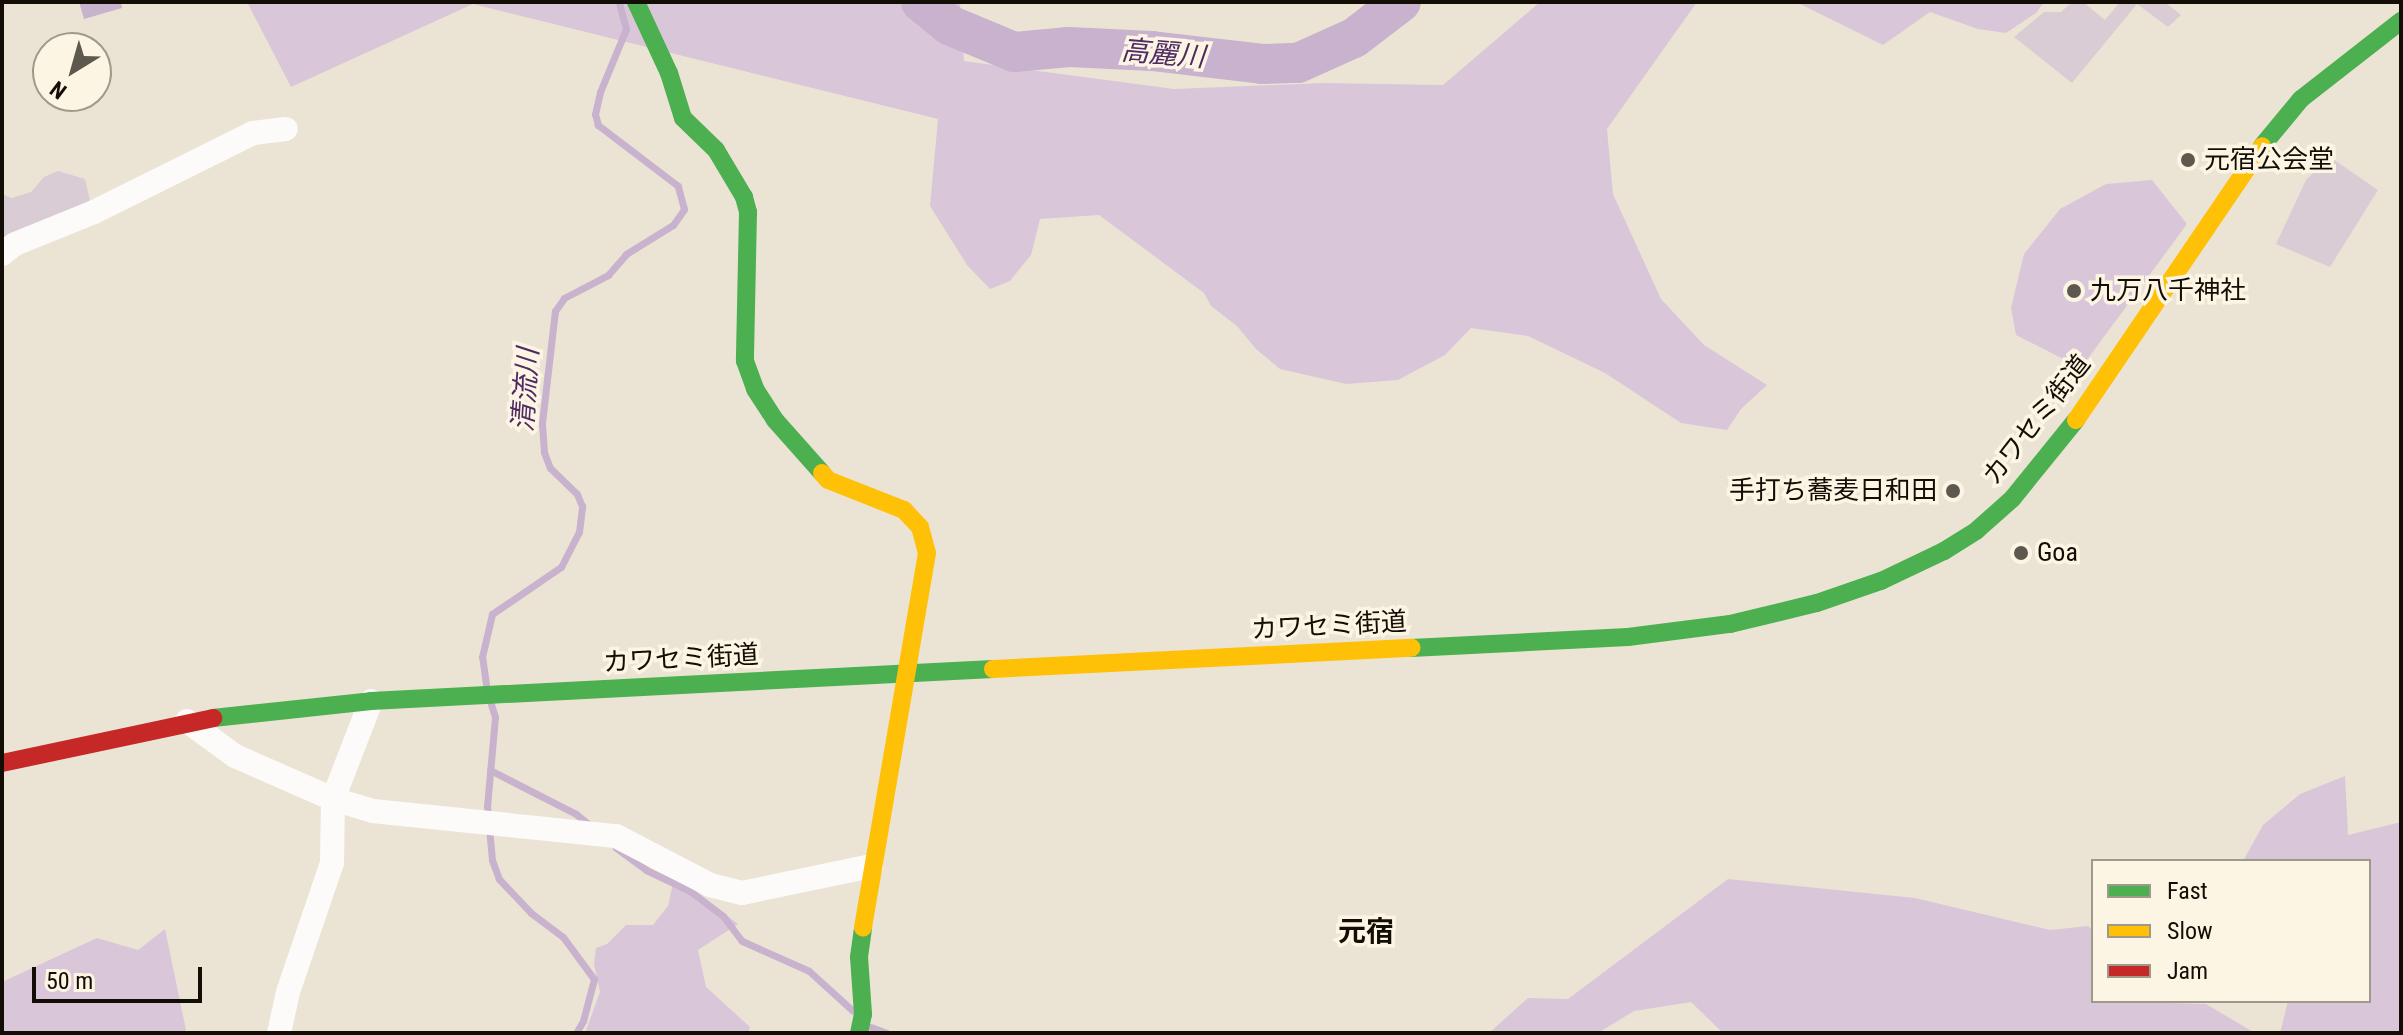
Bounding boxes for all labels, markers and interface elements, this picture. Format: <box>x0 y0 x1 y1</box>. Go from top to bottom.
north arrow <box>32 32 112 112</box>
water label: 高麗川 <box>1120 34 1206 74</box>
text: N <box>46 76 71 104</box>
place label: 元宿公会堂 <box>2204 144 2334 176</box>
marker: 元宿公会堂 <box>2179 151 2197 169</box>
place label: 九万八千神社 <box>2090 275 2246 307</box>
marker: 九万八千神社 <box>2065 282 2083 300</box>
water label: 清流川 <box>506 347 546 433</box>
street label: カワセミ街道 <box>1977 349 2097 491</box>
place label: 手打ち蕎麦日和田 <box>1729 475 1937 507</box>
marker: 手打ち蕎麦日和田 <box>1944 482 1962 500</box>
place label: Goa <box>2037 537 2078 569</box>
marker: Goa <box>2012 544 2030 562</box>
street label: カワセミ街道 <box>1250 606 1408 646</box>
street label: カワセミ街道 <box>602 639 760 679</box>
legend <box>2091 859 2371 1003</box>
text: Fast <box>2167 877 2208 905</box>
district label: 元宿 <box>1338 915 1394 949</box>
text: Slow <box>2167 917 2213 945</box>
scale bar <box>36 951 206 1001</box>
text: Jam <box>2167 957 2208 985</box>
text: 50 m <box>46 967 93 995</box>

